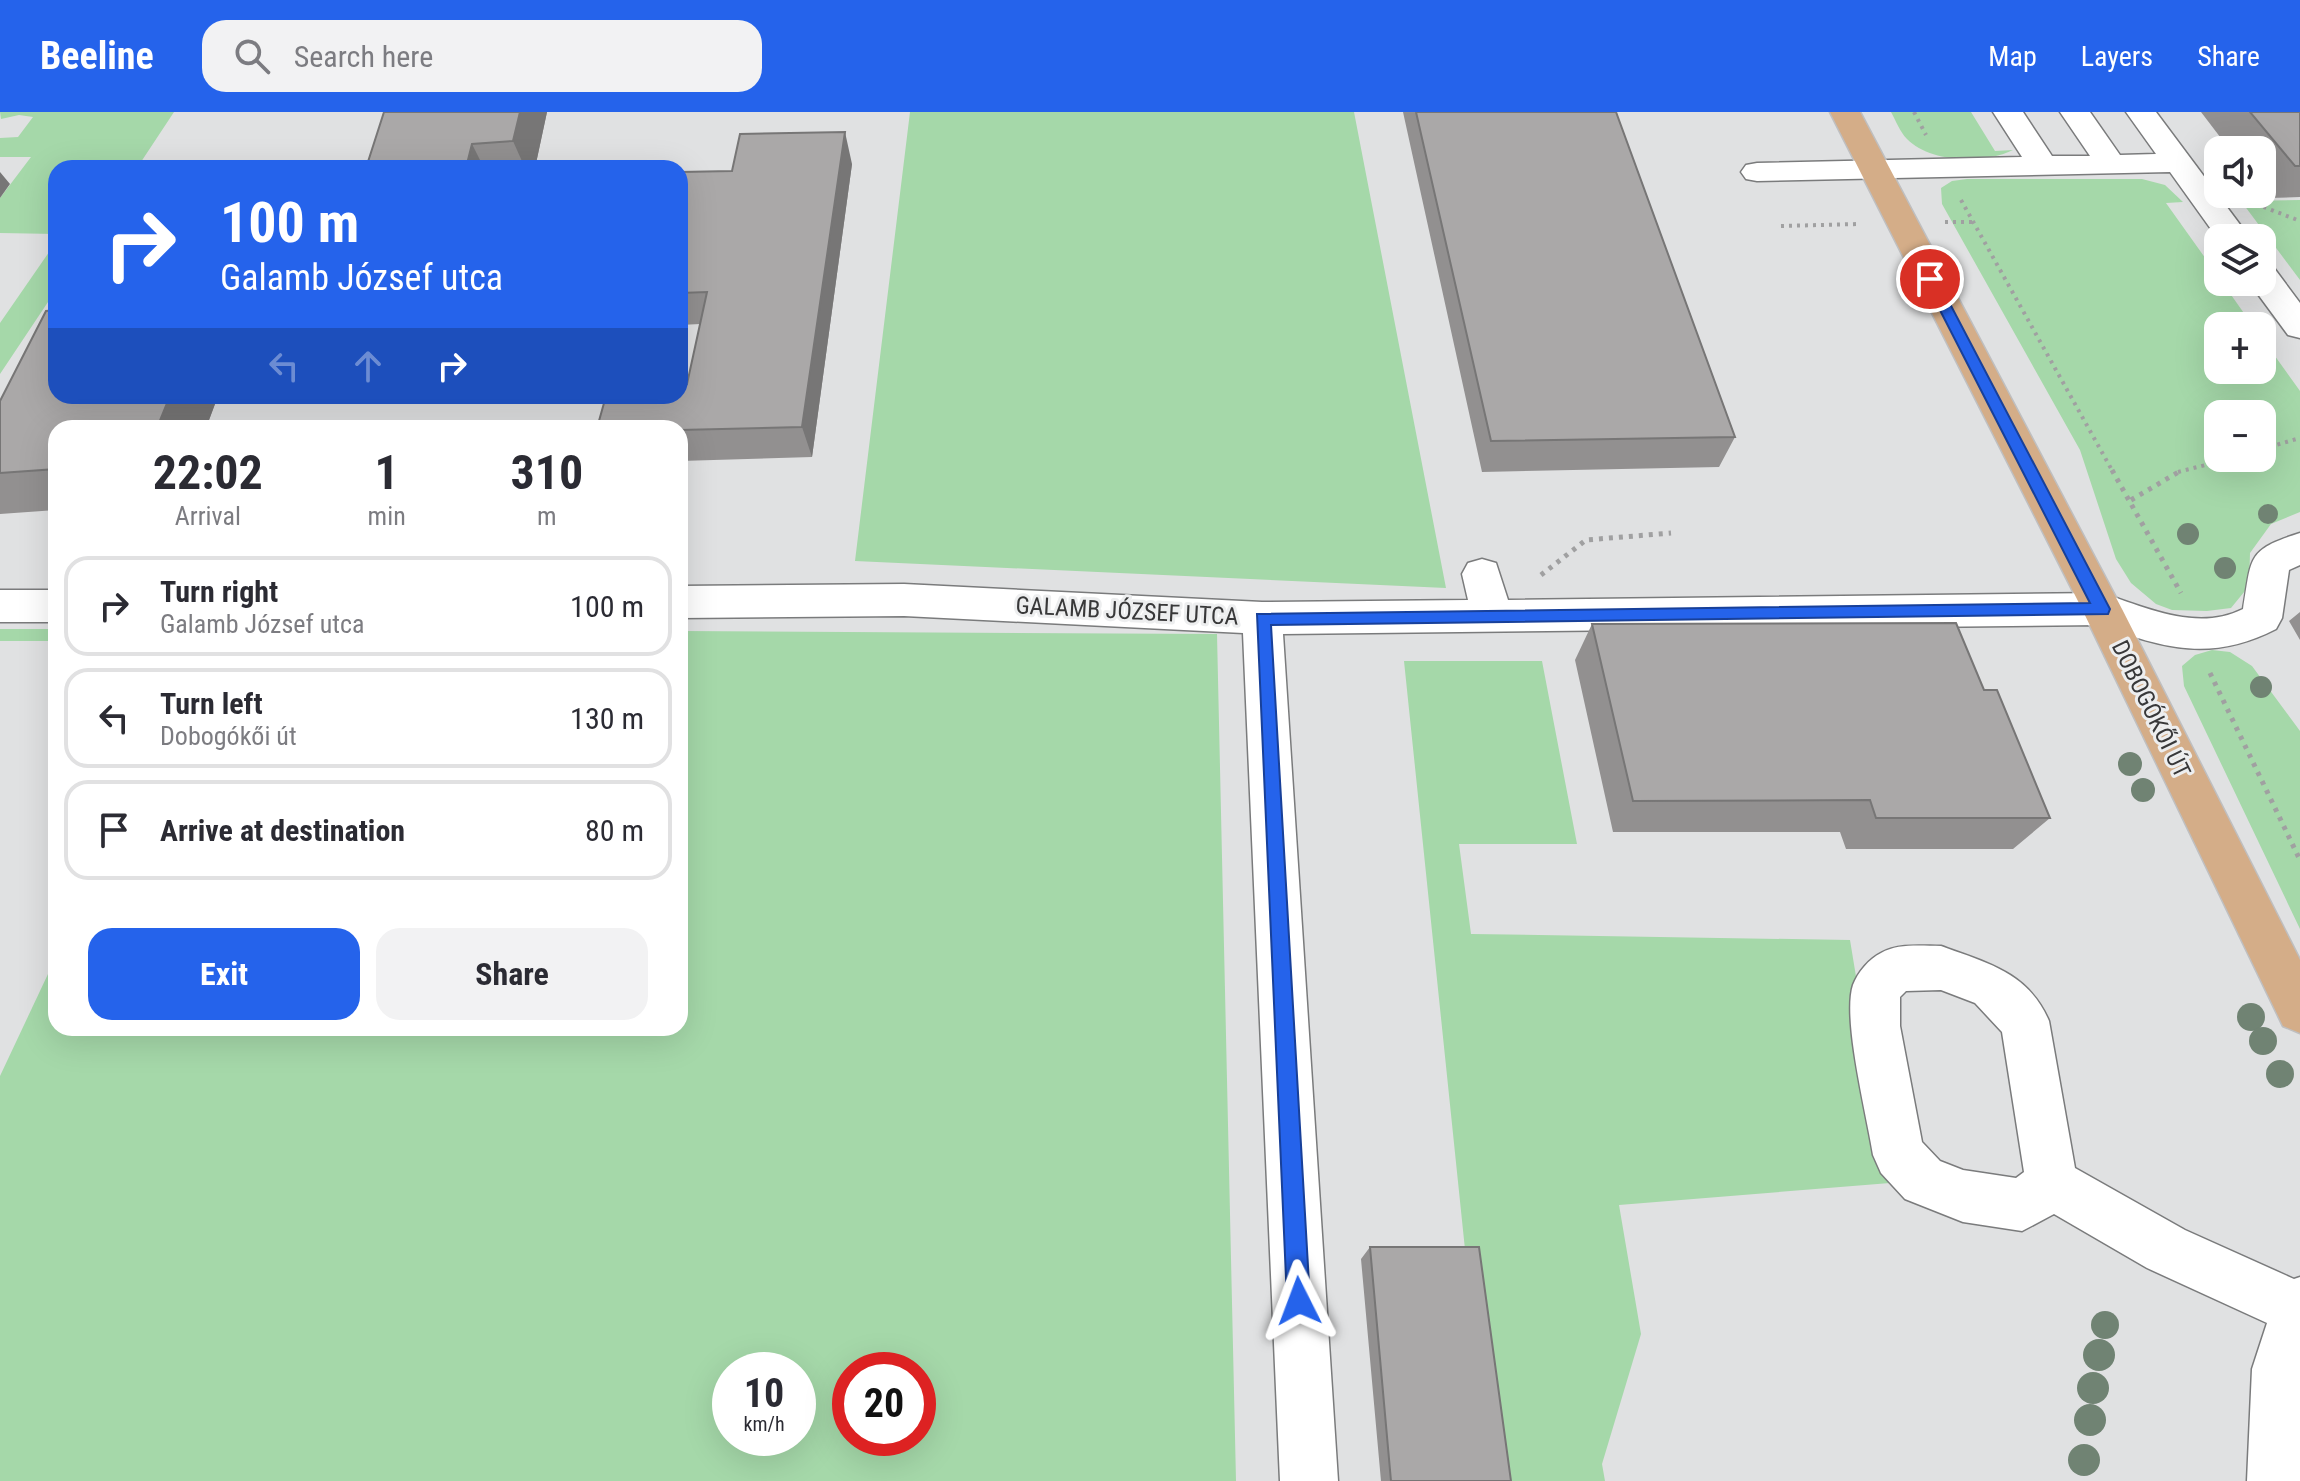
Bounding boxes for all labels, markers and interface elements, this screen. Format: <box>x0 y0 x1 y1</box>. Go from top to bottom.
search box <box>202 20 762 92</box>
text: Beeline <box>40 34 154 78</box>
icon: search <box>230 34 274 78</box>
text: Search here <box>294 39 433 74</box>
text: Map <box>1988 40 2037 73</box>
text: Layers <box>2081 40 2153 73</box>
text: Share <box>2197 40 2260 73</box>
map controls <box>2204 136 2276 472</box>
button: sound <box>2204 136 2276 208</box>
text: 100 m <box>220 190 359 256</box>
icon: right <box>88 192 192 296</box>
button: layers <box>2204 224 2276 296</box>
pin <box>1896 245 1964 313</box>
text: Galamb József utca <box>220 257 503 299</box>
icon: arrive <box>1908 257 1952 301</box>
button: + <box>2204 312 2276 384</box>
icon: left <box>262 344 306 388</box>
icon: ahead <box>346 344 390 388</box>
icon: right <box>430 344 474 388</box>
button: − <box>2204 400 2276 472</box>
text: 22:02 <box>153 444 263 501</box>
text: 1 <box>375 444 399 501</box>
text: 310 <box>510 444 583 501</box>
text: Arrival <box>175 501 241 531</box>
text: min <box>368 501 406 531</box>
text: m <box>537 501 557 531</box>
text: Turn right <box>160 574 278 609</box>
icon: right <box>92 584 136 628</box>
text: 100 m <box>570 589 644 624</box>
street label: GALAMB JÓZSEF UTCA <box>1015 591 1239 631</box>
text: Galamb József utca <box>160 609 364 639</box>
street label: DOBOGÓKŐI ÚT <box>2106 636 2196 782</box>
text: Turn left <box>160 686 263 721</box>
icon: left <box>92 696 136 740</box>
text: 130 m <box>570 701 644 736</box>
text: Dobogókői út <box>160 721 297 751</box>
icon: arrive <box>92 808 136 852</box>
text: Arrive at destination <box>160 813 405 848</box>
text: 80 m <box>585 813 644 848</box>
button: Exit <box>88 928 360 1020</box>
button: Share <box>376 928 648 1020</box>
position arrow <box>1257 1259 1341 1343</box>
speed limit sign: 20 <box>832 1352 936 1456</box>
text: 10 <box>744 1370 784 1417</box>
text: km/h <box>743 1412 785 1436</box>

